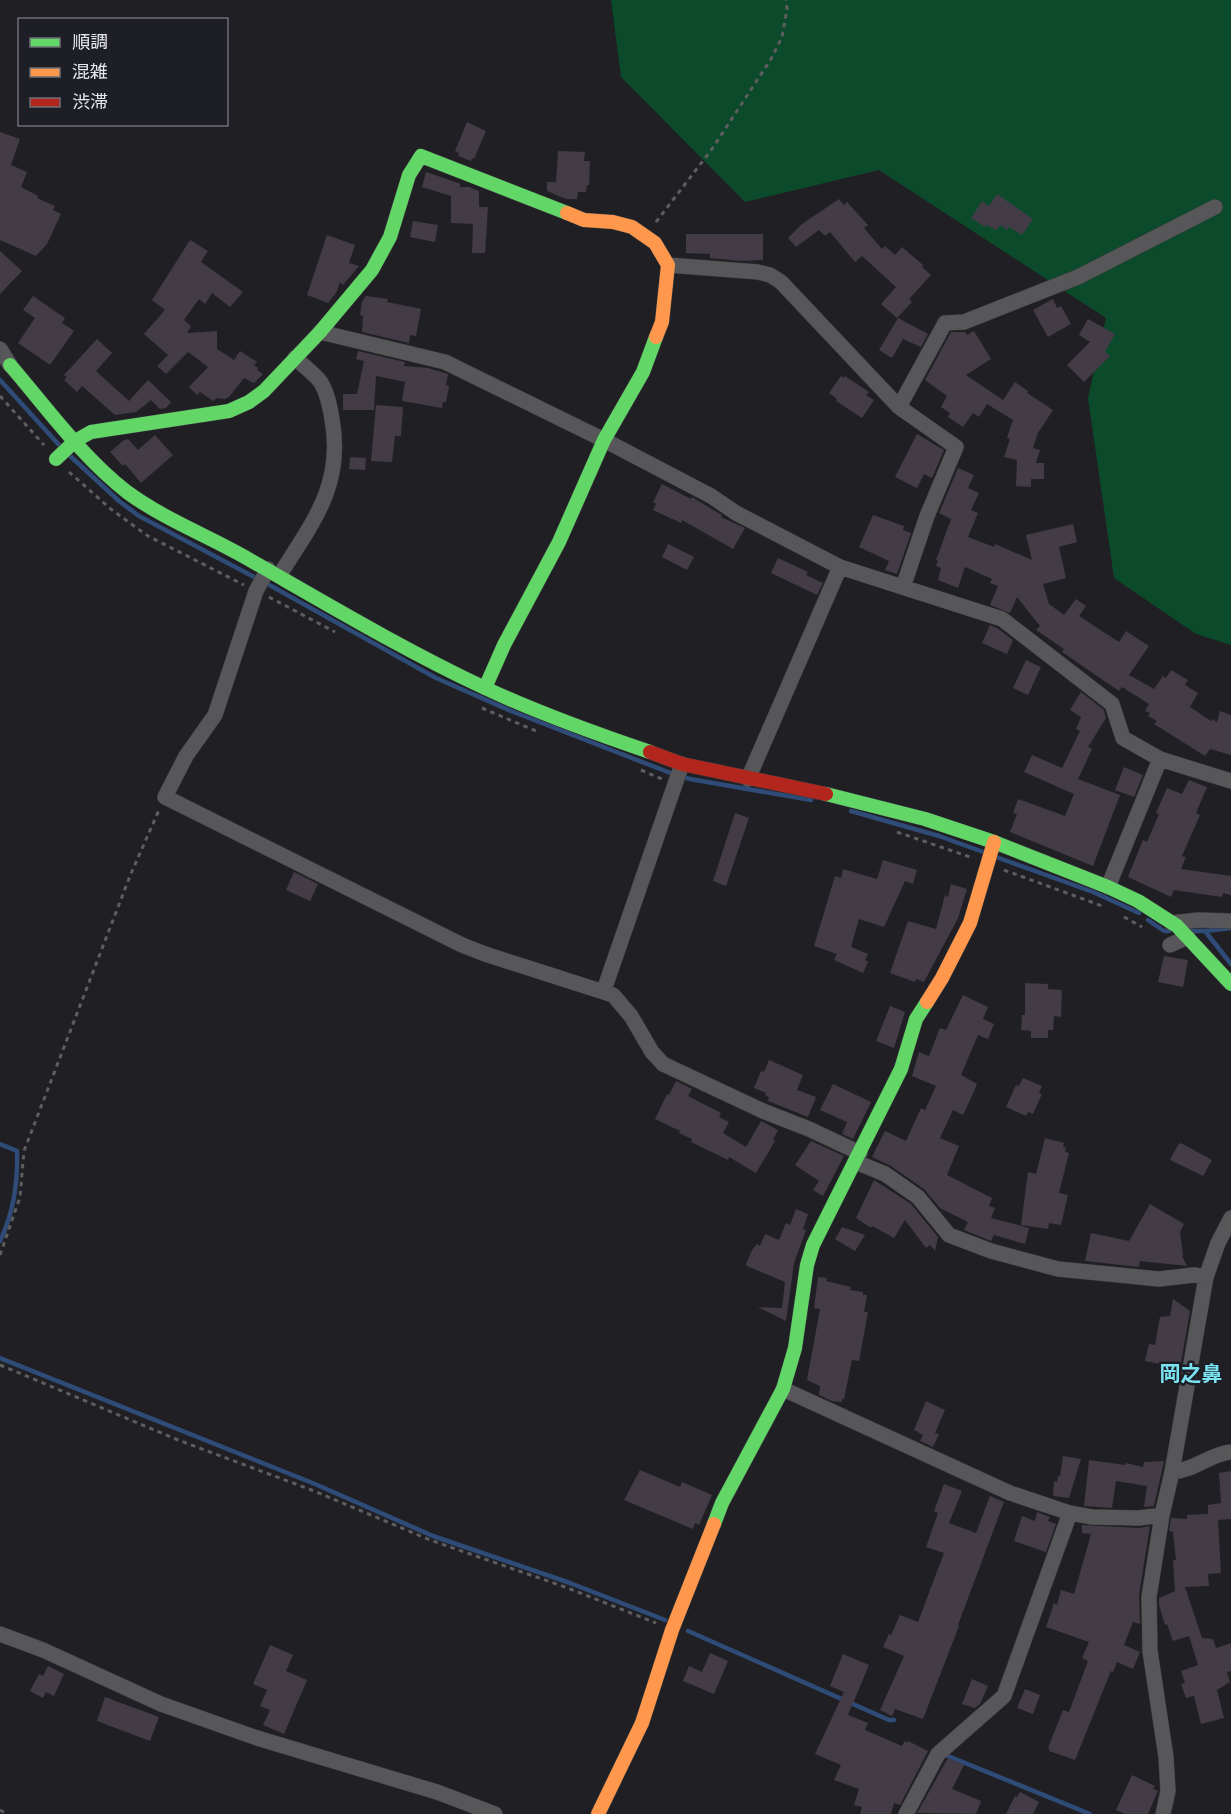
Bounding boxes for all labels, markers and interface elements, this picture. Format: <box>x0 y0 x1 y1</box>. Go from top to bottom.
legend <box>18 18 228 126</box>
text: 順調 <box>72 30 108 52</box>
text: 混雑 <box>72 60 108 82</box>
text: 渋滞 <box>72 90 108 112</box>
district label: 岡之鼻 <box>1160 1360 1223 1386</box>

